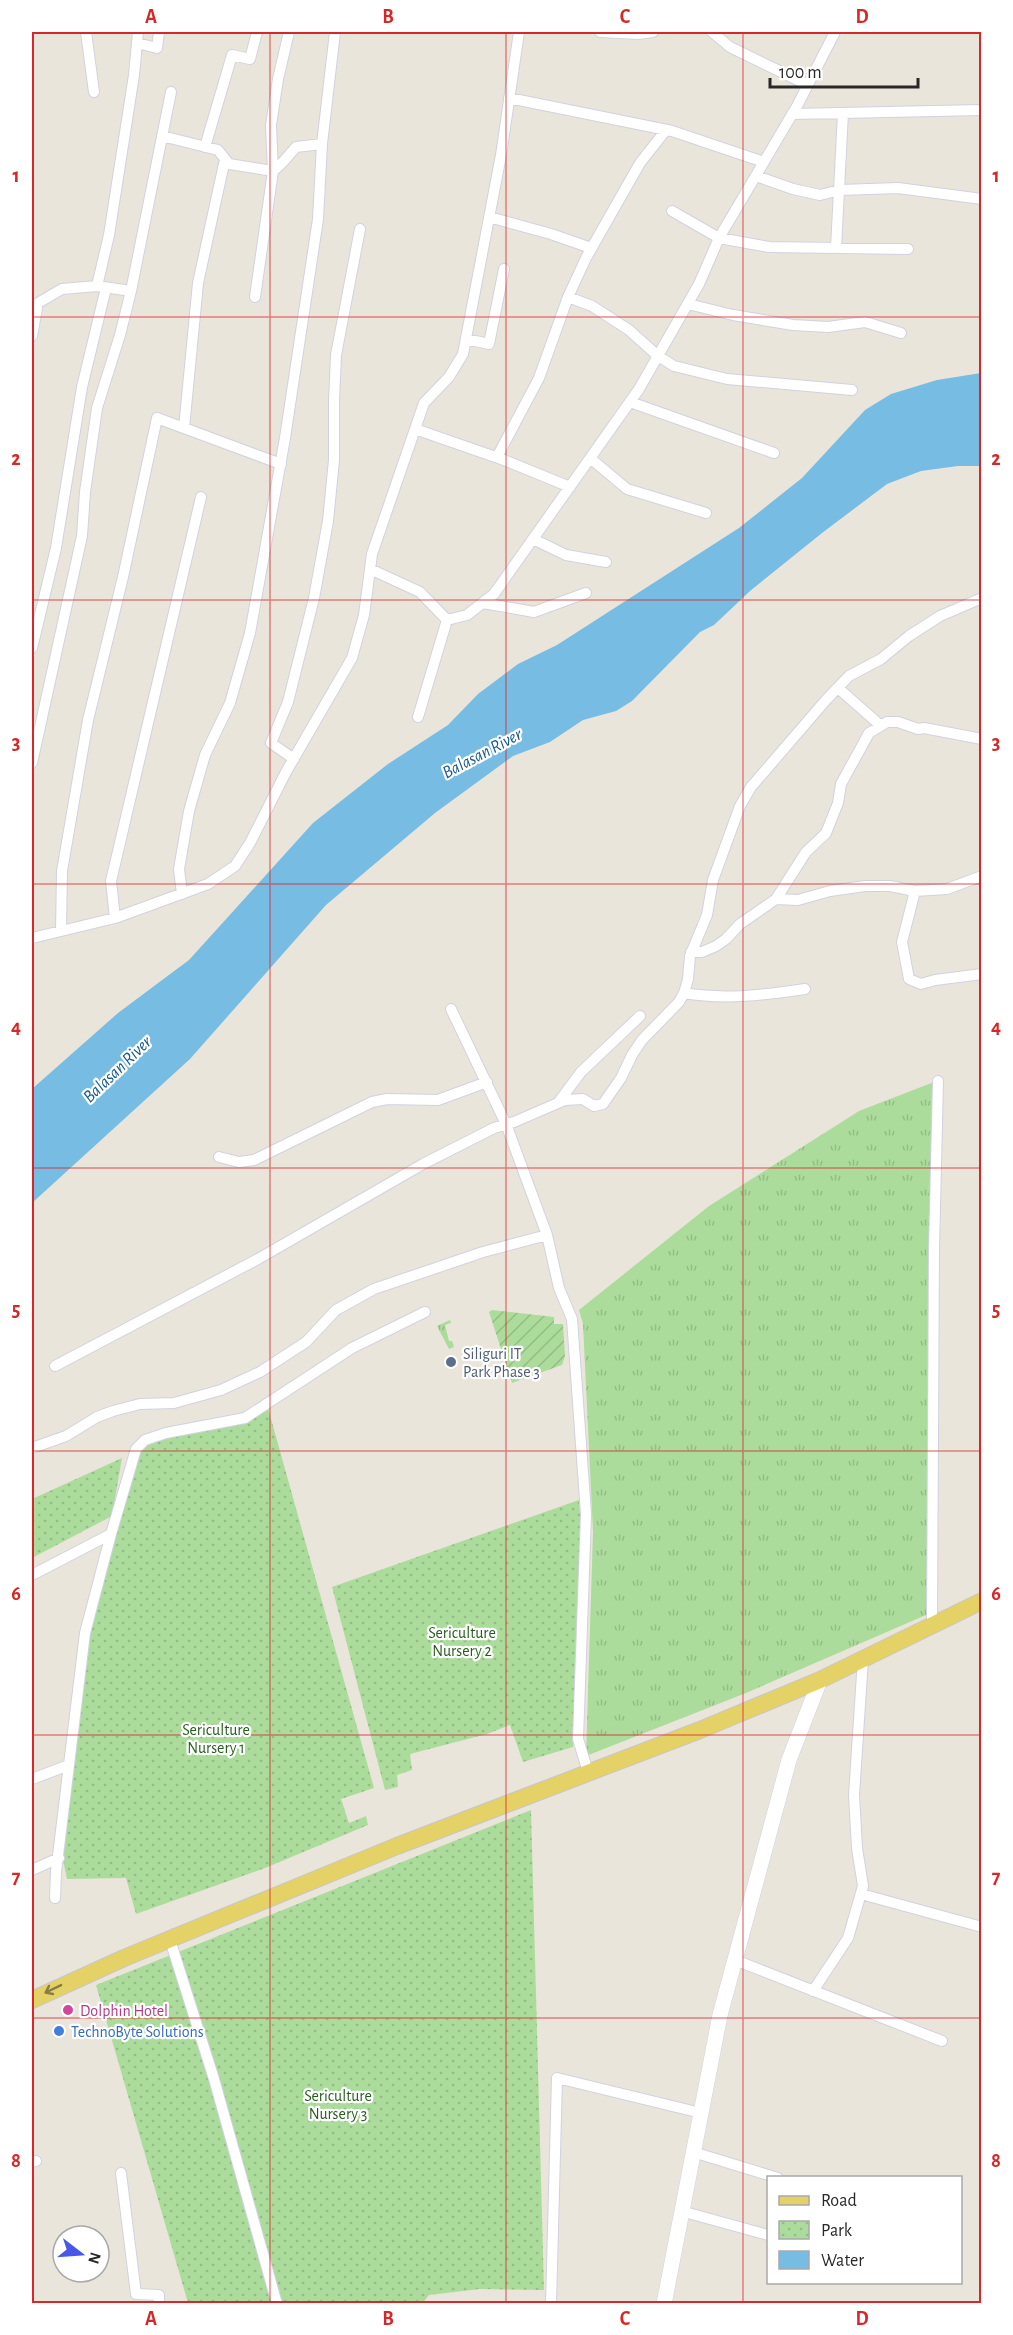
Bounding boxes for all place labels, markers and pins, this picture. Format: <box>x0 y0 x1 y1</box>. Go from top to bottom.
place label: Siliguri IT Park Phase 3 <box>463 1346 540 1380</box>
marker: Siliguri IT Park Phase 3 <box>444 1355 458 1369</box>
marker: Dolphin Hotel <box>61 2003 75 2017</box>
place label: Dolphin Hotel <box>80 2003 168 2019</box>
marker: TechnoByte Solutions <box>52 2024 66 2038</box>
place label: TechnoByte Solutions <box>71 2024 204 2041</box>

